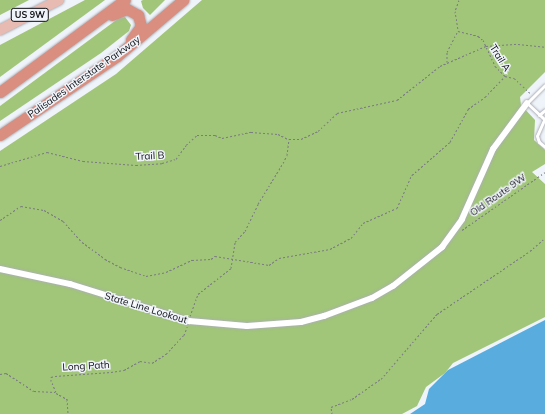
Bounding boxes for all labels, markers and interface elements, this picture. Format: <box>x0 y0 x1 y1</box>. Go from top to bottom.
road number: US 9W <box>10 8 50 22</box>
street label: Palisades Interstate Parkway <box>25 33 143 121</box>
street label: Trail A <box>487 42 513 74</box>
street label: Trail B <box>135 149 165 163</box>
street label: Old Route 9W <box>468 171 528 219</box>
street label: State Line Lookout <box>103 290 189 326</box>
street label: Long Path <box>62 359 110 373</box>

